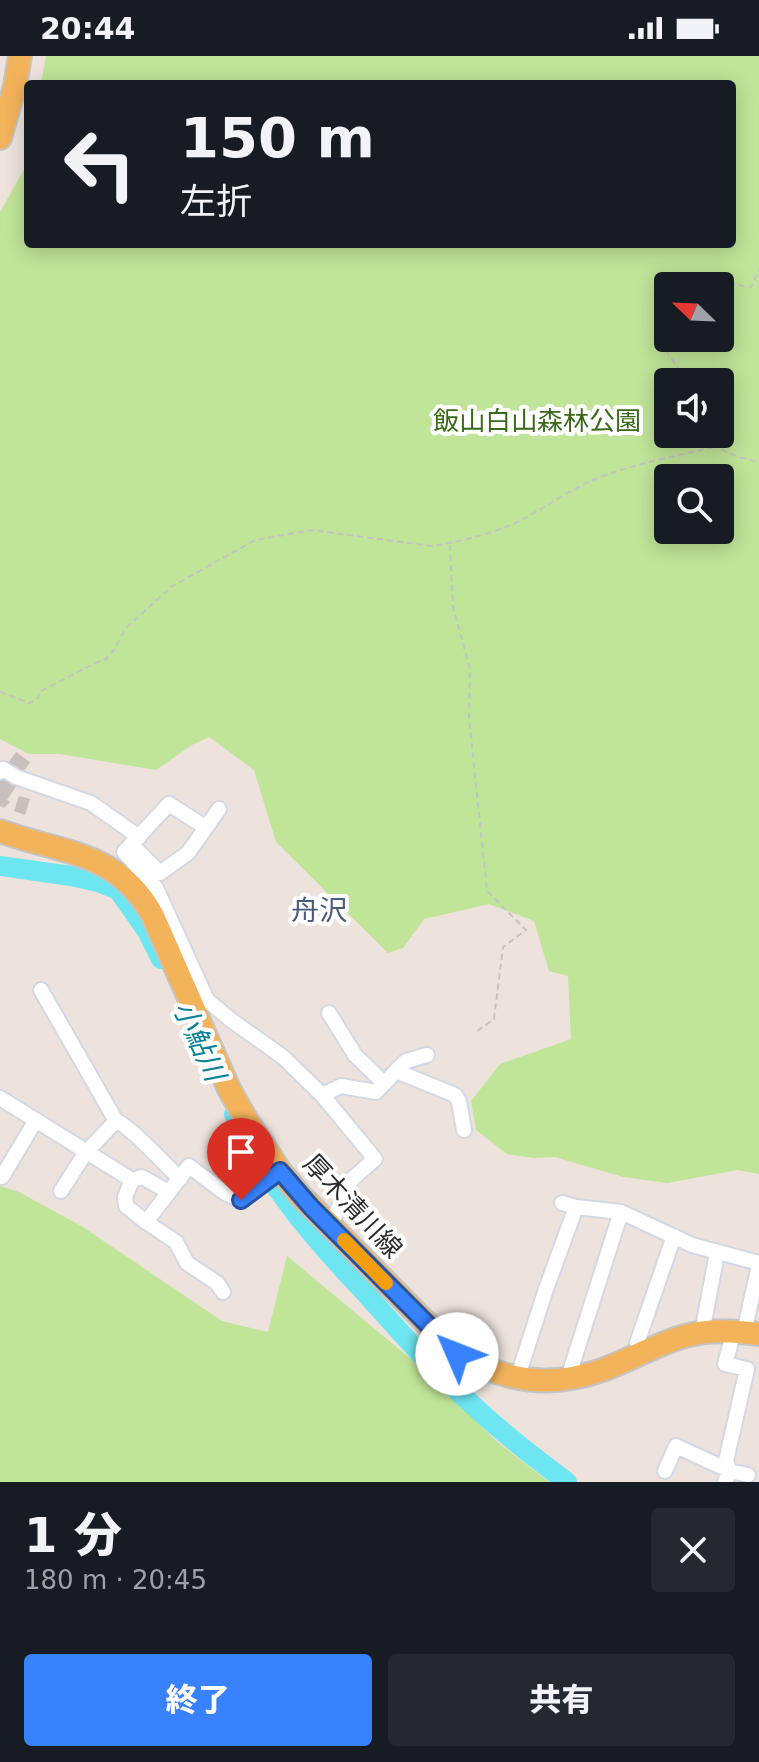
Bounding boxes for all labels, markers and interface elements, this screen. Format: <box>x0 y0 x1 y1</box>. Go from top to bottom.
text: 20:44 <box>40 11 136 46</box>
text: 150 m <box>180 105 375 170</box>
icon: left <box>48 112 152 216</box>
text: 左折 <box>180 181 252 222</box>
north arrow <box>654 272 734 352</box>
map controls <box>654 272 734 544</box>
button: sound <box>654 368 734 448</box>
park label: 飯山白山森林公園 <box>433 406 641 436</box>
button: search <box>654 464 734 544</box>
district label: 舟沢 <box>291 894 347 927</box>
water label: 小鮎川 <box>166 996 233 1089</box>
pin <box>207 1118 275 1200</box>
icon: arrive <box>219 1130 263 1174</box>
street label: 厚木清川線 <box>298 1148 408 1264</box>
position arrow <box>415 1312 499 1396</box>
text: 1 分 <box>24 1507 122 1563</box>
button: close <box>651 1508 735 1592</box>
text: 180 m · 20:45 <box>24 1565 207 1595</box>
button: 終了 <box>24 1654 372 1746</box>
button: 共有 <box>388 1654 735 1746</box>

